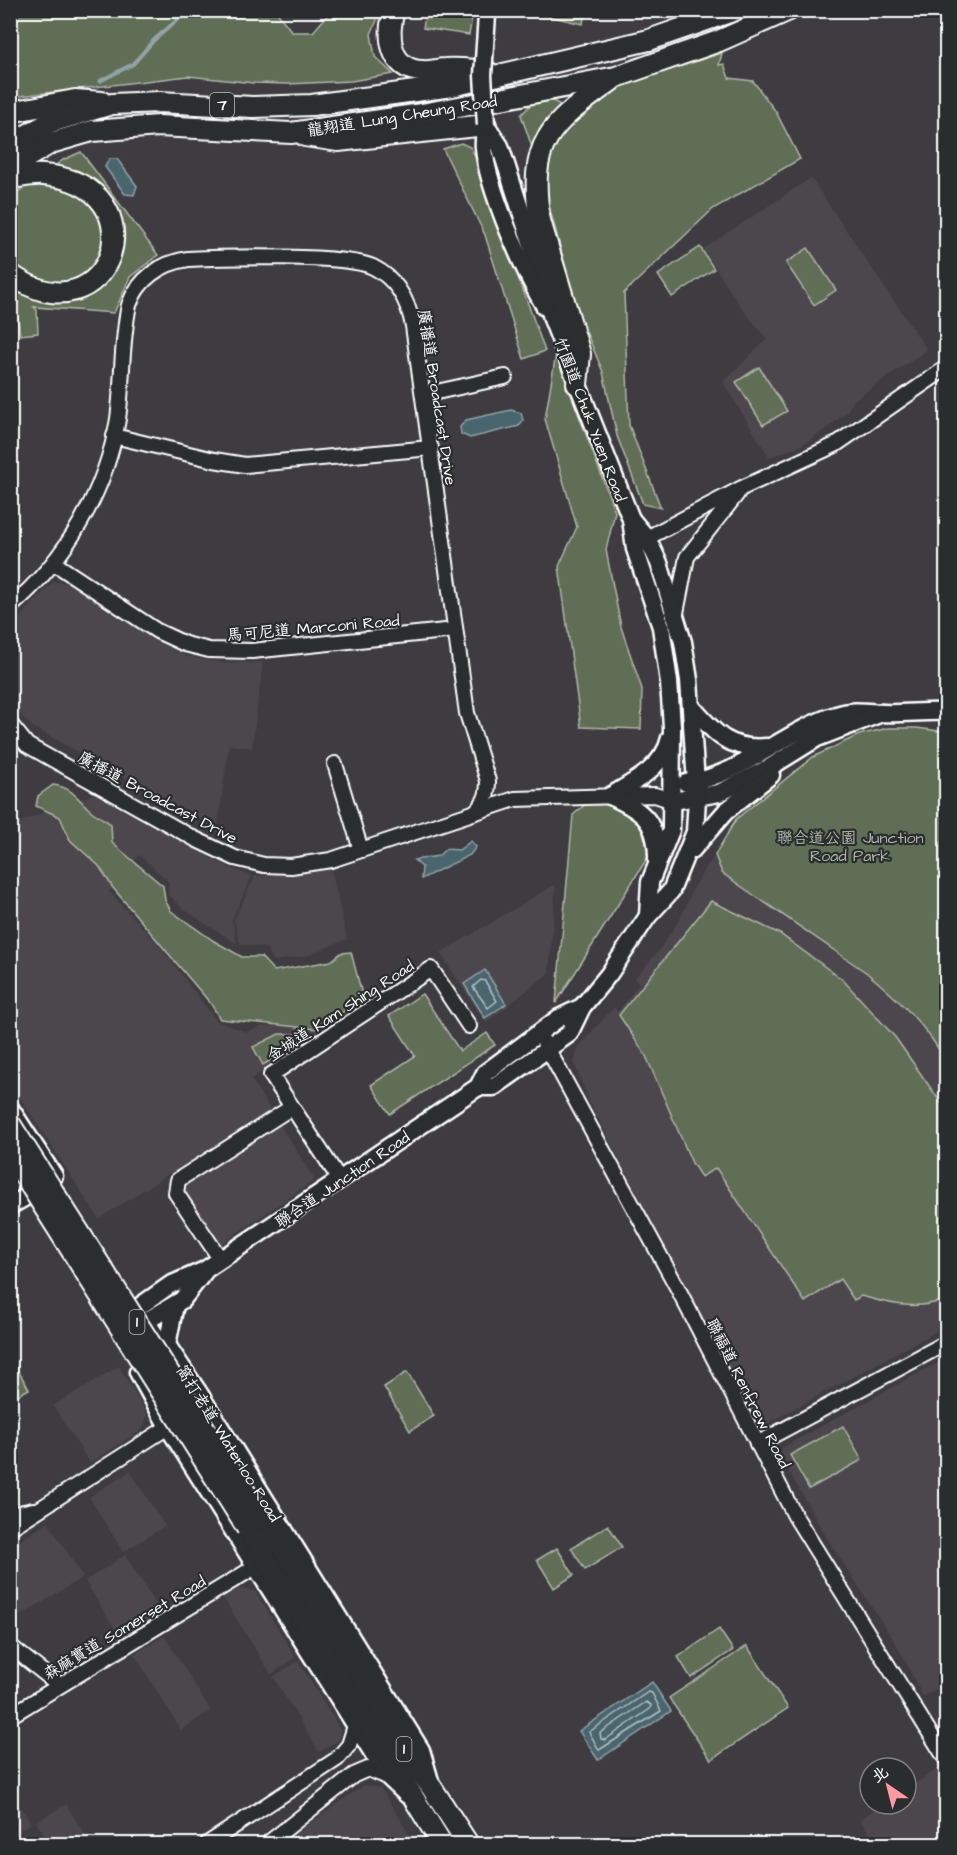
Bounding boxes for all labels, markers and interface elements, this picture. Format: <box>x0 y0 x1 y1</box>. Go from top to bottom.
street label: 龍翔道 Lung Cheung Road <box>306 90 499 143</box>
road number: 7 <box>210 93 234 117</box>
street label: 廣播道 Broadcast Drive <box>412 308 462 487</box>
street label: 竹園道 Chuk Yuen Road <box>549 334 632 505</box>
street label: 馬可尼道 Marconi Road <box>226 609 400 647</box>
street label: 廣播道 Broadcast Drive <box>74 746 241 849</box>
park label: 聯合道公園 Junction Road Park <box>776 827 924 867</box>
street label: 金城道 Kam Shing Road <box>263 955 419 1068</box>
street label: 聯合道 Junction Road <box>271 1126 414 1233</box>
road number: 1 <box>130 1310 144 1334</box>
street label: 聯福道 Renfrew Road <box>701 1315 795 1472</box>
street label: 窩打老道 Waterloo Road <box>171 1361 286 1526</box>
street label: 森麻實道 Somerset Road <box>39 1571 210 1685</box>
road number: 1 <box>396 1737 412 1761</box>
north arrow <box>858 1756 918 1816</box>
text: 北 <box>867 1761 893 1788</box>

